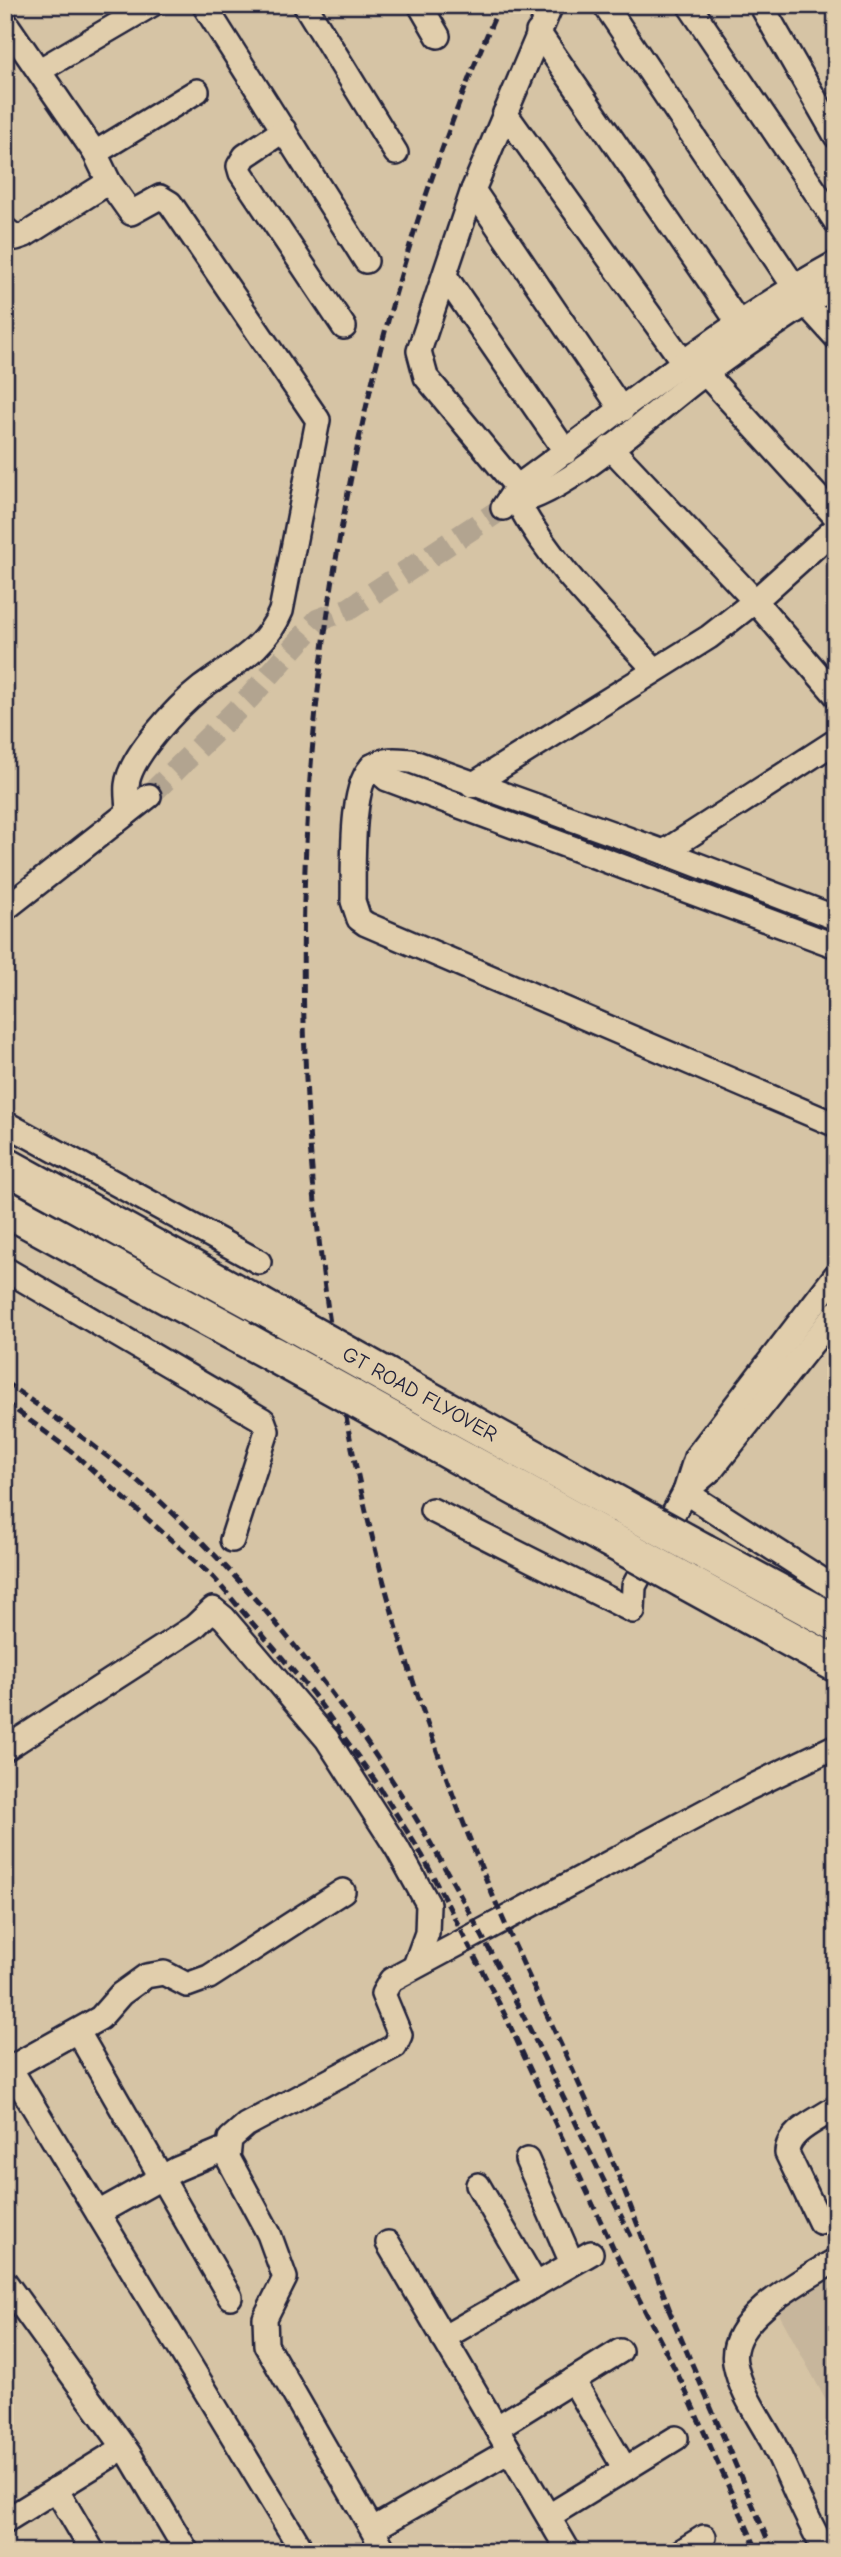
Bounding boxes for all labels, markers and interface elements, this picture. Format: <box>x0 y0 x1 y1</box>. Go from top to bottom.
street label: GT ROAD FLYOVER <box>338 1341 502 1447</box>

